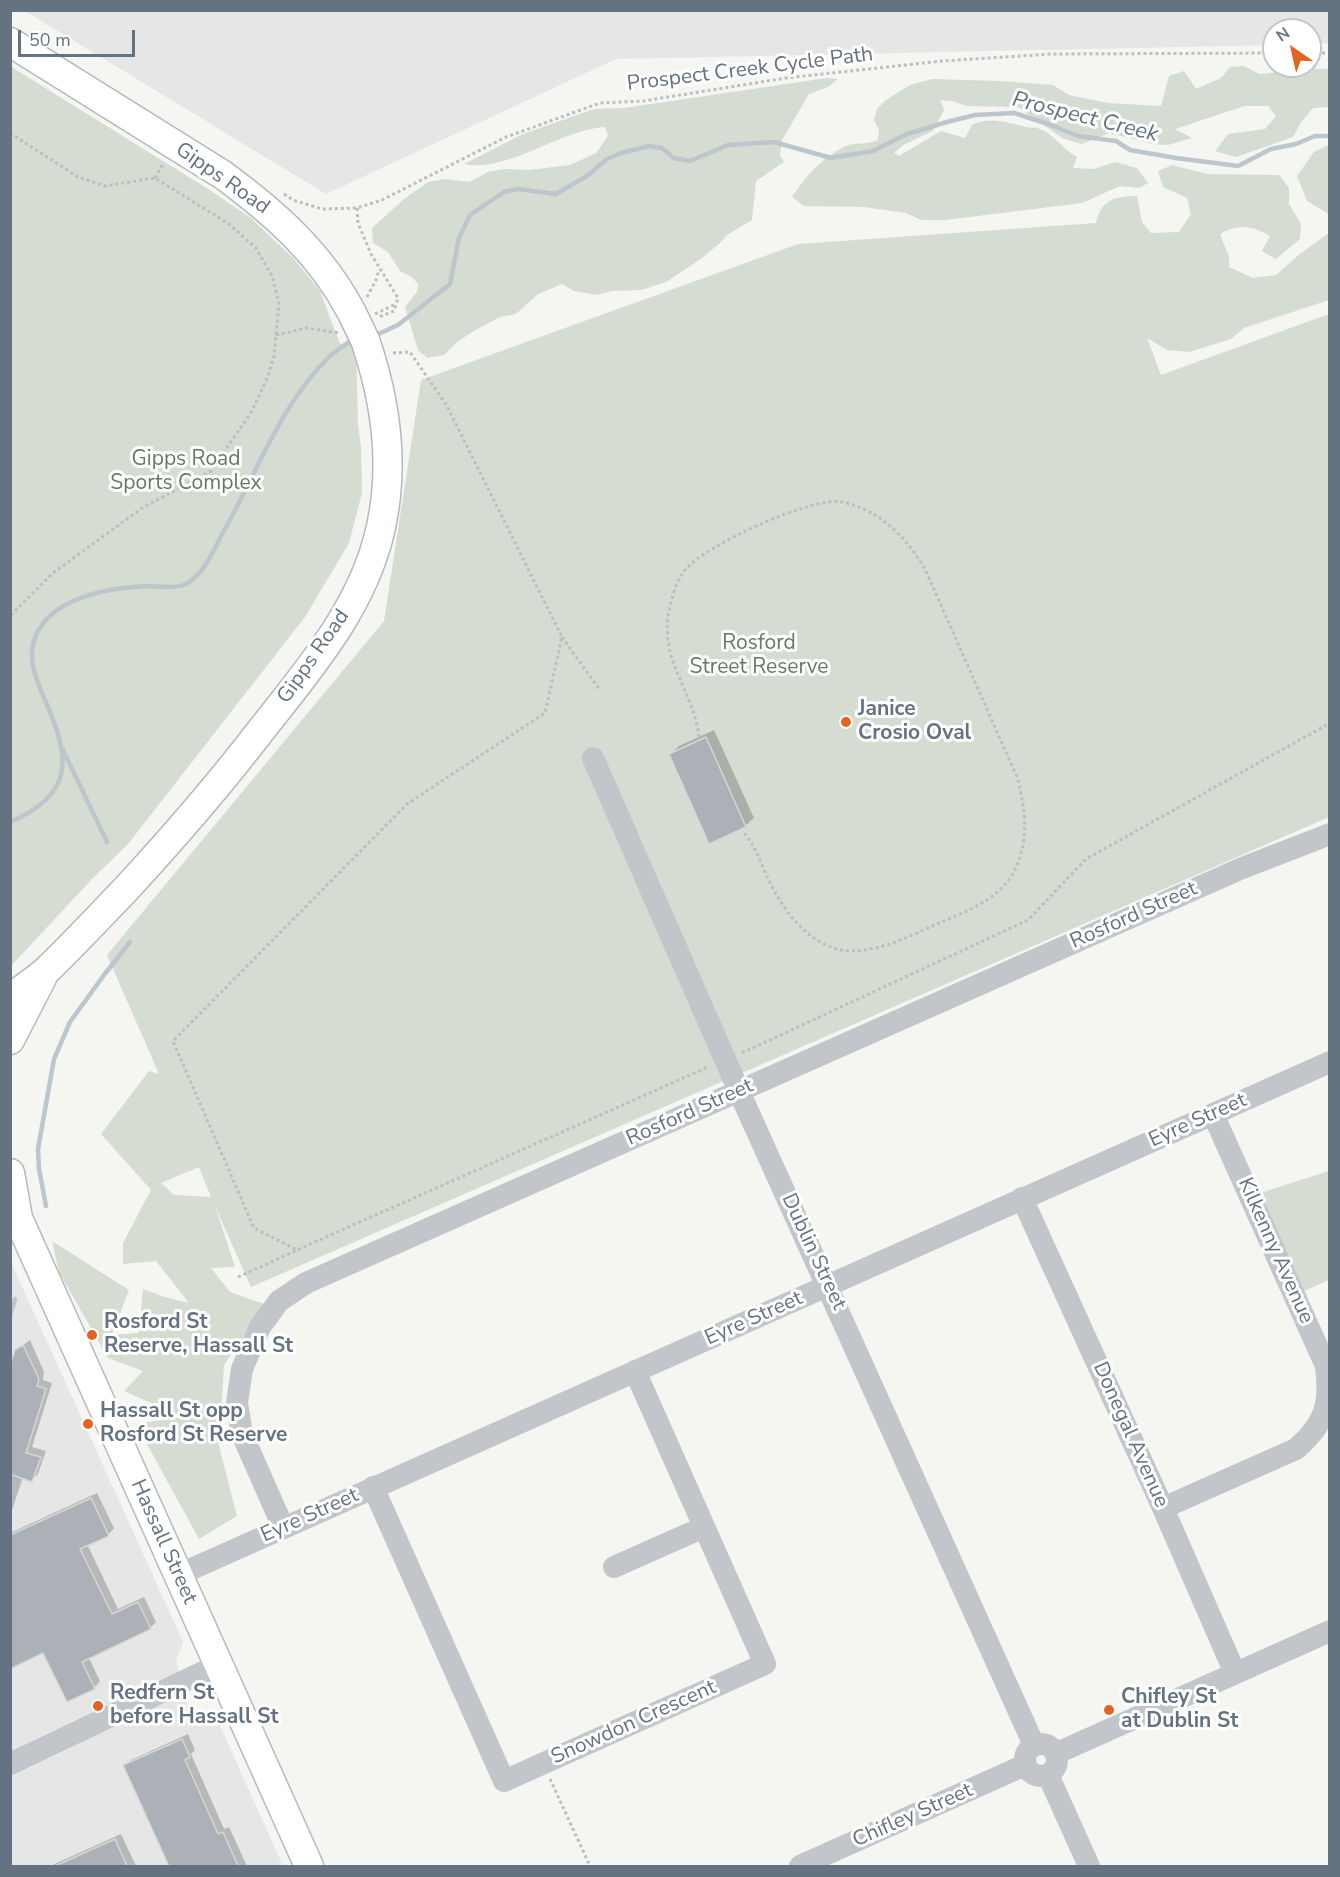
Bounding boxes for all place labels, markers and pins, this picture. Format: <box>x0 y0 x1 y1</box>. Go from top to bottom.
place label: Janice Crosio Oval <box>858 697 971 747</box>
marker: Janice Crosio Oval <box>839 715 853 729</box>
place label: Rosford St Reserve, Hassall St <box>104 1310 293 1360</box>
marker: Rosford St Reserve, Hassall St <box>85 1328 99 1342</box>
place label: Hassall St opp Rosford St Reserve <box>100 1399 287 1449</box>
marker: Hassall St opp Rosford St Reserve <box>81 1417 95 1431</box>
place label: Redfern St before Hassall St <box>110 1681 279 1731</box>
place label: Chifley St at Dublin St <box>1121 1685 1238 1735</box>
marker: Redfern St before Hassall St <box>91 1699 105 1713</box>
marker: Chifley St at Dublin St <box>1102 1703 1116 1717</box>

